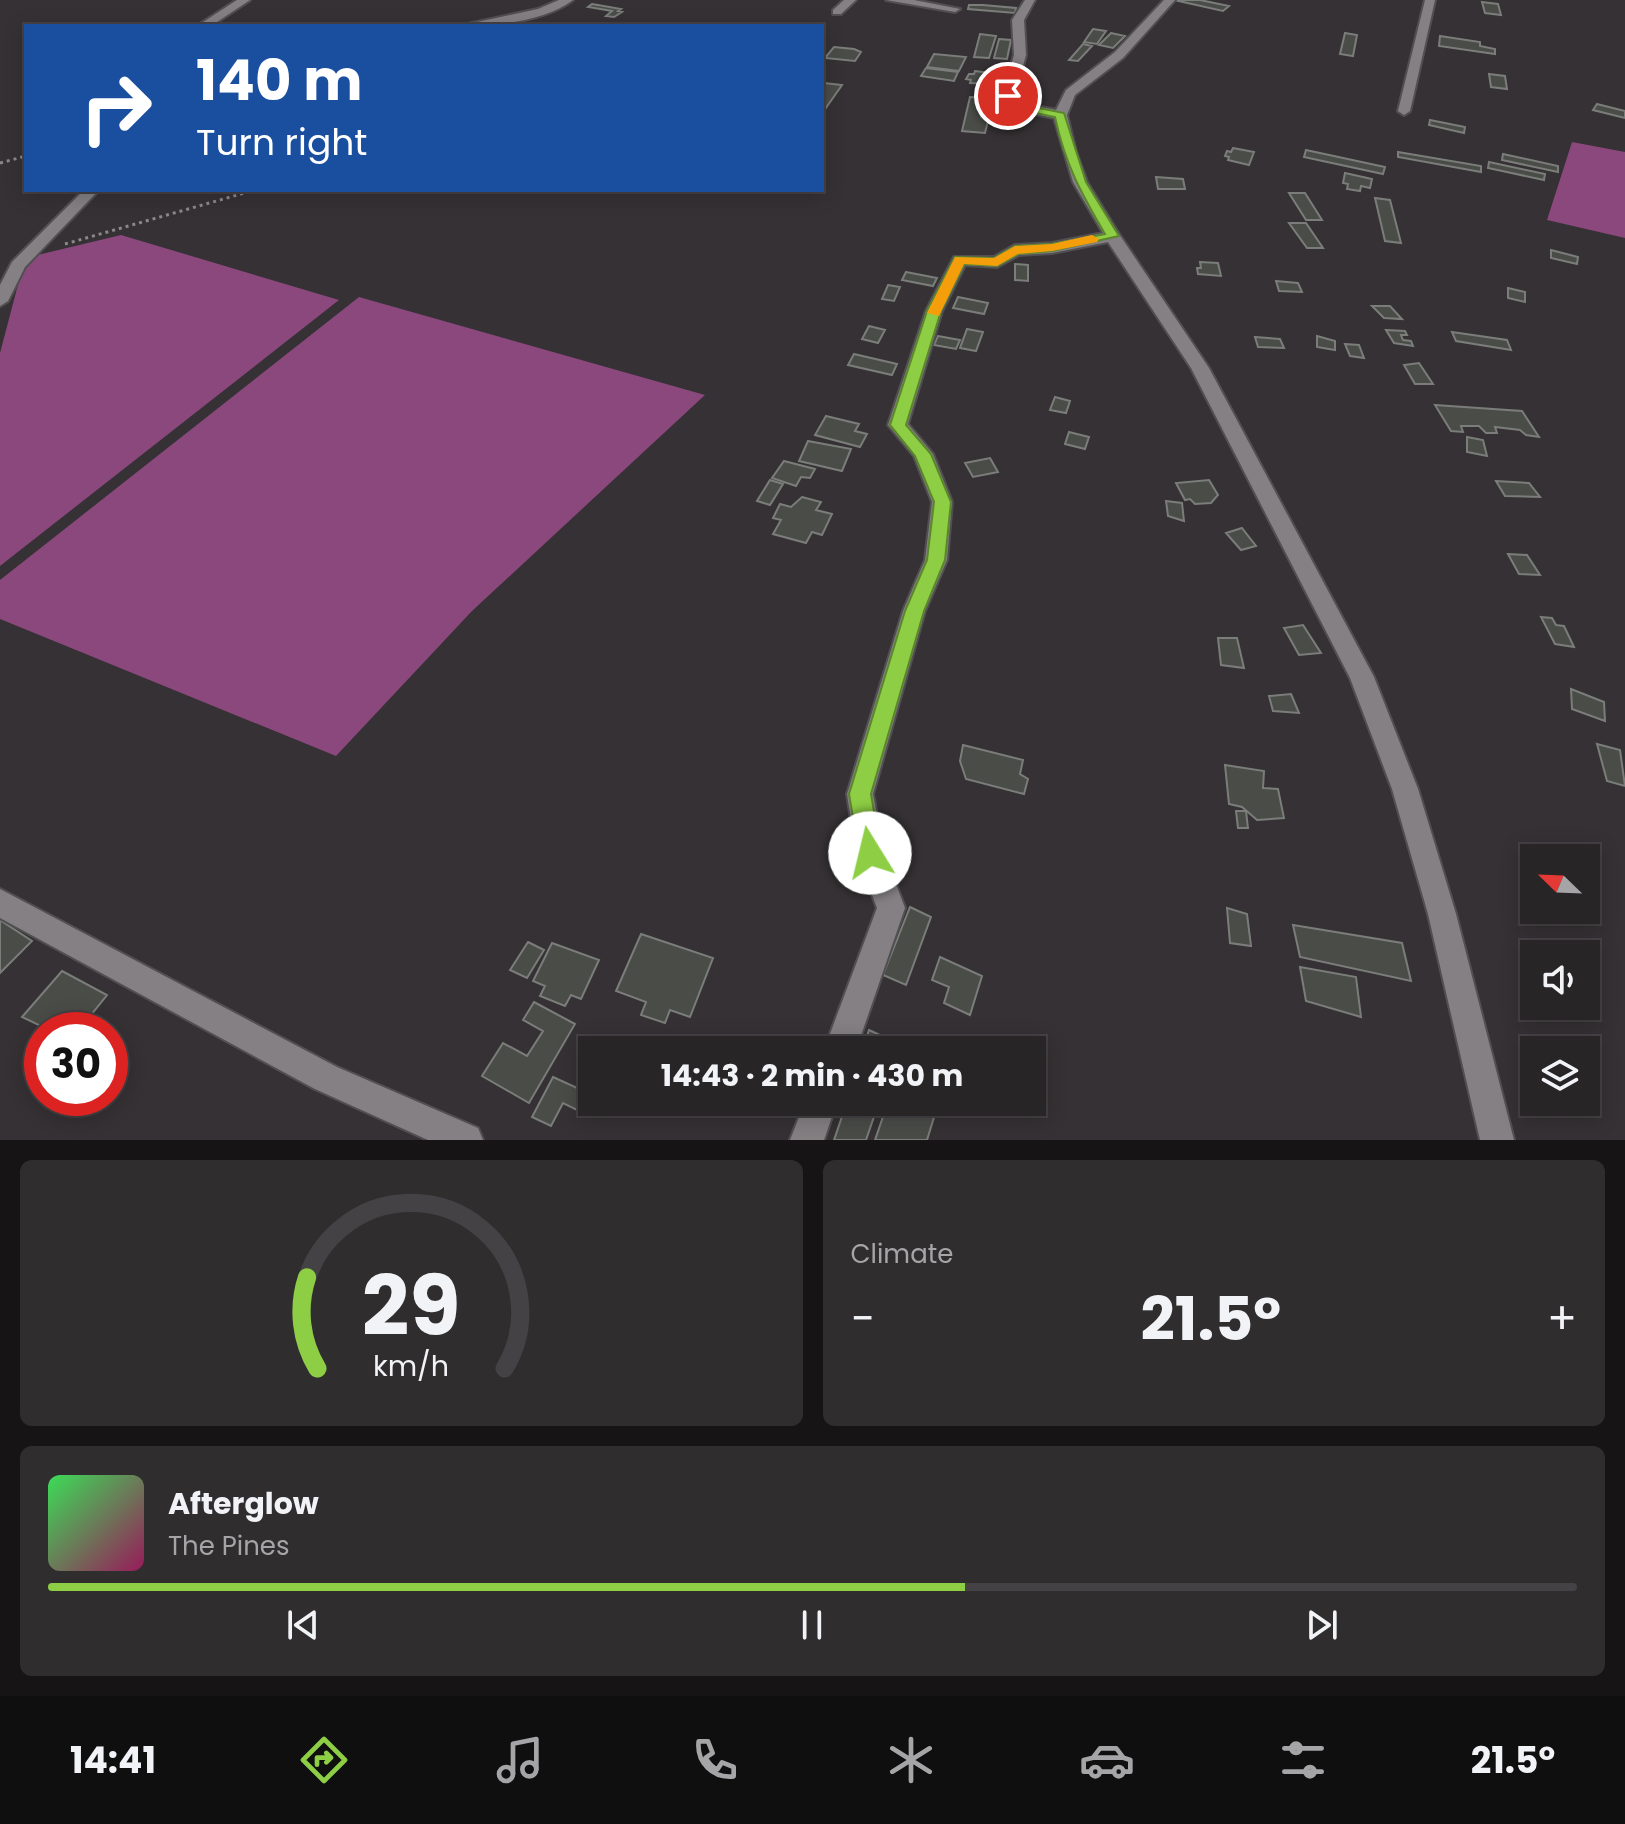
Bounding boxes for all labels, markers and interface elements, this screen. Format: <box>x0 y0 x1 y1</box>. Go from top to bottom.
text: 140 m <box>196 41 363 120</box>
icon: right <box>64 56 168 160</box>
pin <box>974 62 1042 130</box>
icon: arrive <box>986 74 1030 118</box>
text: Turn right <box>196 117 367 168</box>
position arrow <box>828 811 912 895</box>
north arrow <box>1520 844 1600 924</box>
map controls <box>1520 844 1600 1116</box>
button: sound <box>1520 940 1600 1020</box>
speed limit sign: 30 <box>24 1012 128 1116</box>
button: layers <box>1520 1036 1600 1116</box>
text: 14:43 · 2 min · 430 m <box>661 1054 963 1097</box>
text: Climate <box>851 1236 953 1272</box>
text: 29 <box>362 1248 461 1364</box>
text: 21.5° <box>1141 1277 1281 1361</box>
text: − <box>851 1288 875 1349</box>
text: + <box>1547 1288 1577 1349</box>
text: km/h <box>373 1346 449 1386</box>
text: Afterglow <box>168 1482 319 1525</box>
text: The Pines <box>168 1528 290 1564</box>
icon: previous <box>281 1603 325 1647</box>
icon: pause <box>790 1603 834 1647</box>
icon: next <box>1300 1603 1344 1647</box>
icon: directions <box>296 1732 352 1788</box>
icon: music <box>492 1732 548 1788</box>
icon: phone <box>687 1732 743 1788</box>
icon: climate <box>883 1732 939 1788</box>
icon: car <box>1079 1732 1135 1788</box>
icon: filters <box>1275 1732 1331 1788</box>
text: 14:41 <box>70 1735 156 1786</box>
text: 21.5° <box>1471 1735 1555 1786</box>

